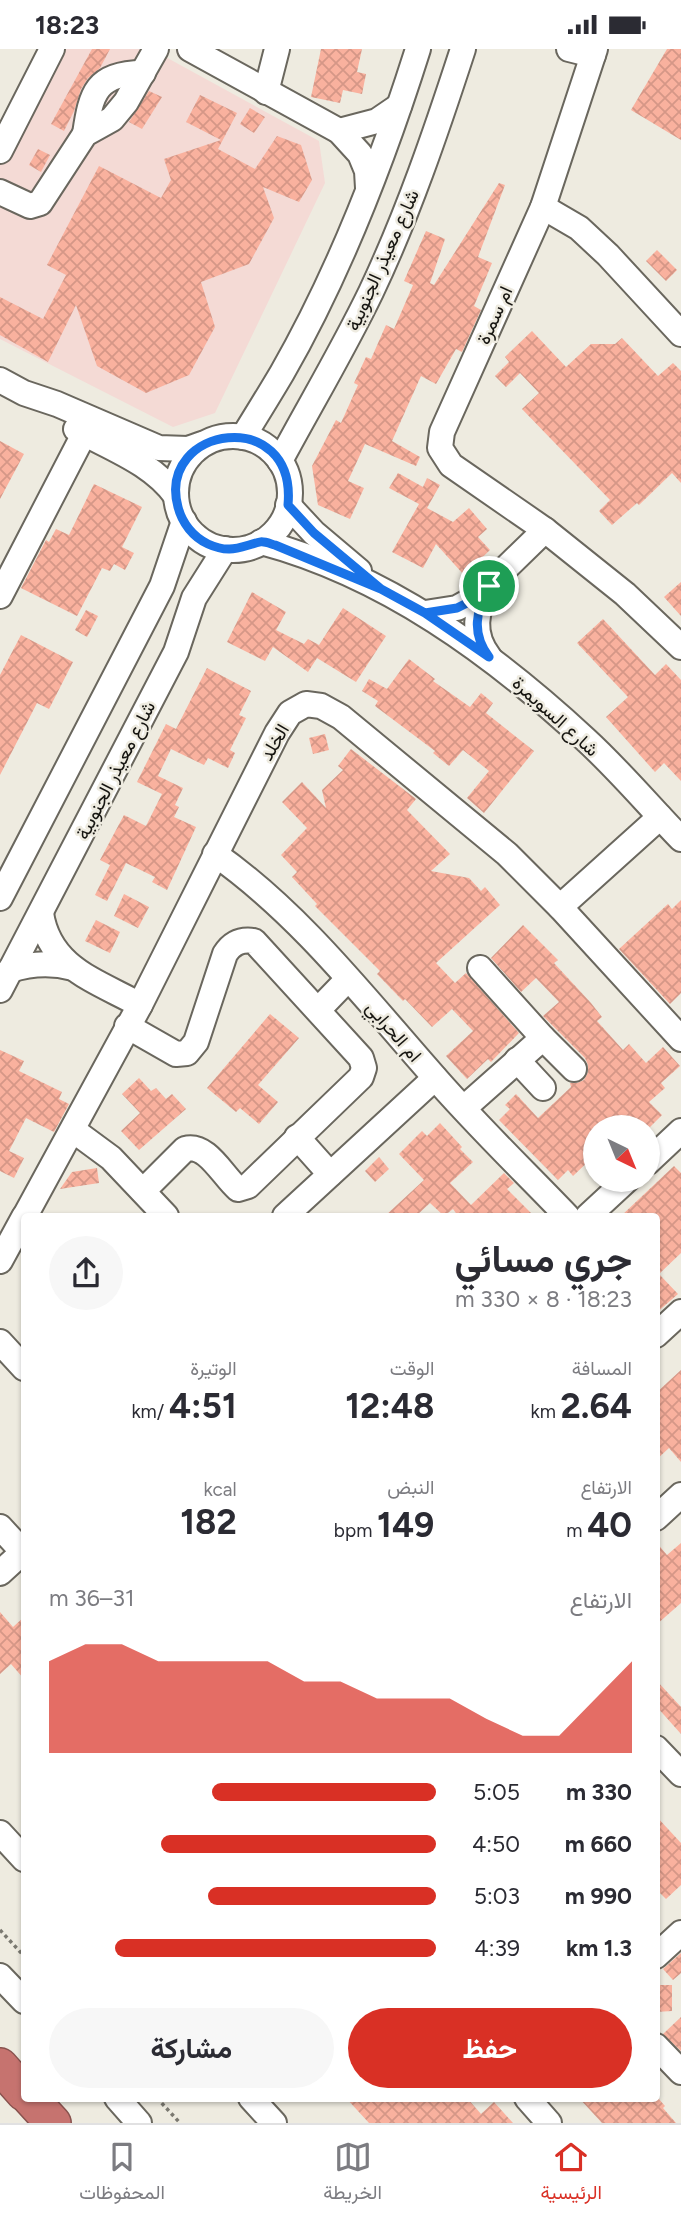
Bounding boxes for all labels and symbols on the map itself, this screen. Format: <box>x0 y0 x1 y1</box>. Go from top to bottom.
street label: شارع معيذر الجنوبية <box>341 186 425 335</box>
street label: ام سمرة <box>472 283 518 348</box>
pin <box>459 556 519 616</box>
street label: شارع السويمرة <box>507 671 604 762</box>
street label: شارع معيذر الجنوبية <box>71 697 161 844</box>
street label: الخلد <box>255 720 294 765</box>
street label: ام الحرابي <box>358 996 426 1069</box>
north arrow <box>583 1115 660 1192</box>

